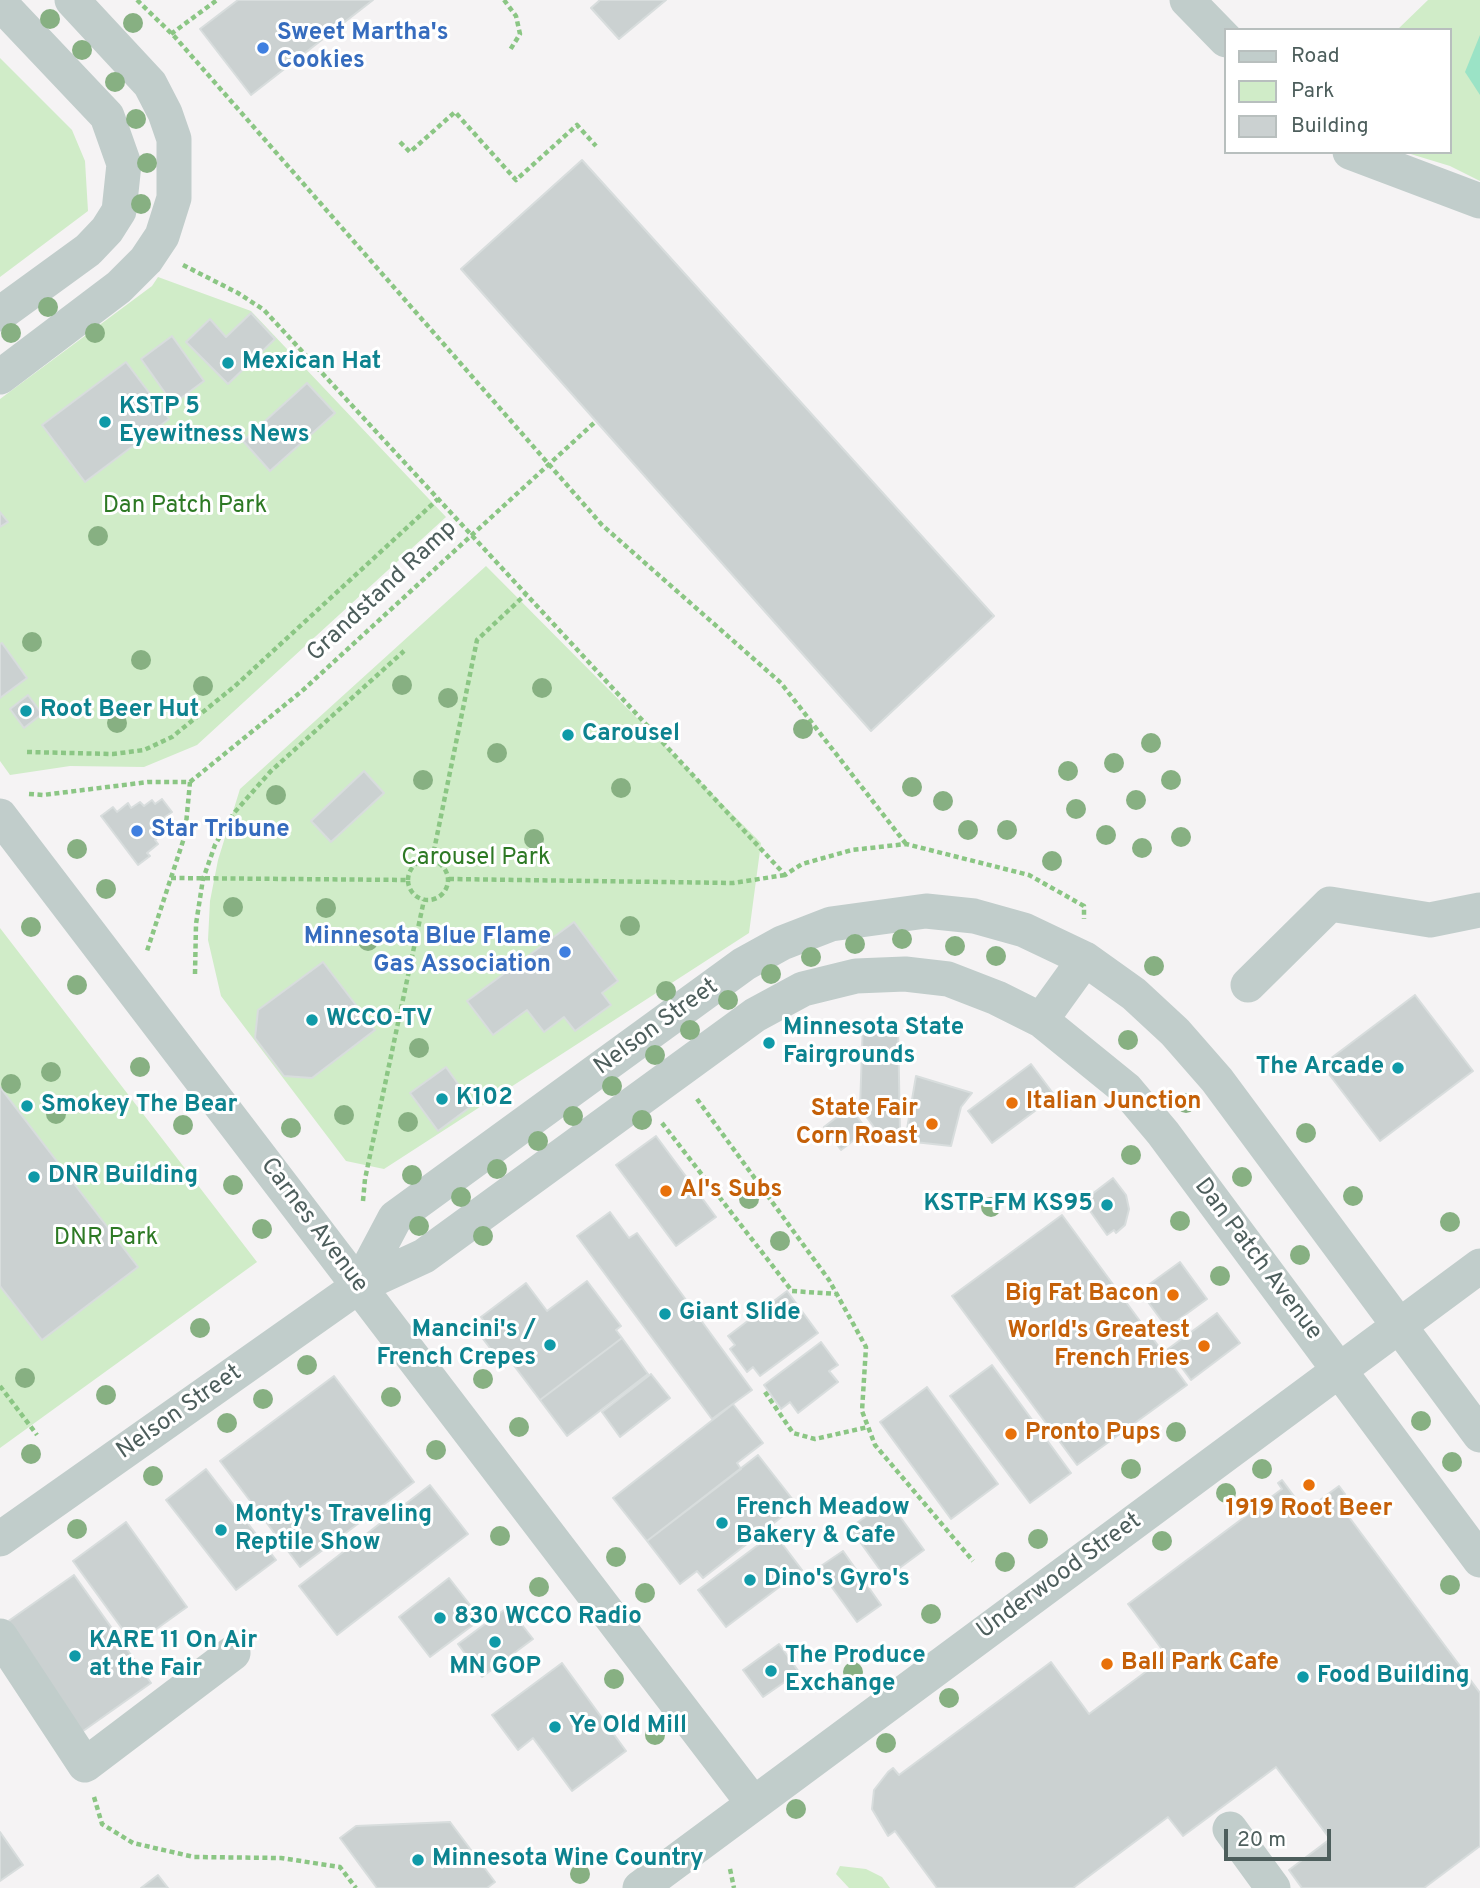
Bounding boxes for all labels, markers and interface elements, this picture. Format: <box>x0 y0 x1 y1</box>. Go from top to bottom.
place label: Sweet Martha's Cookies <box>277 20 448 76</box>
legend <box>1224 28 1452 154</box>
marker: Sweet Martha's Cookies <box>255 40 271 56</box>
text: Road <box>1291 43 1340 70</box>
text: Park <box>1291 78 1334 105</box>
text: Building <box>1291 113 1369 140</box>
place label: Mexican Hat <box>242 349 381 377</box>
marker: Mexican Hat <box>220 355 236 371</box>
place label: KSTP 5 Eyewitness News <box>119 394 310 450</box>
marker: KSTP 5 Eyewitness News <box>97 414 113 430</box>
park label: Dan Patch Park <box>103 493 267 521</box>
street label: Grandstand Ramp <box>302 515 464 669</box>
place label: Root Beer Hut <box>40 697 199 725</box>
marker: Root Beer Hut <box>18 703 34 719</box>
place label: Carousel <box>582 721 680 749</box>
marker: Carousel <box>560 727 576 743</box>
place label: Star Tribune <box>151 817 290 845</box>
marker: Star Tribune <box>129 823 145 839</box>
park label: Carousel Park <box>401 845 551 873</box>
place label: Minnesota Blue Flame Gas Association <box>304 924 551 980</box>
marker: Minnesota Blue Flame Gas Association <box>557 944 573 960</box>
street label: Nelson Street <box>590 974 724 1082</box>
place label: WCCO-TV <box>326 1006 433 1034</box>
marker: WCCO-TV <box>304 1012 320 1028</box>
place label: Minnesota State Fairgrounds <box>783 1015 964 1071</box>
marker: Minnesota State Fairgrounds <box>761 1035 777 1051</box>
place label: The Arcade <box>1256 1054 1384 1082</box>
marker: The Arcade <box>1390 1060 1406 1076</box>
place label: K102 <box>456 1085 513 1113</box>
place label: Italian Junction <box>1026 1089 1201 1117</box>
marker: K102 <box>434 1091 450 1107</box>
place label: Smokey The Bear <box>41 1092 237 1120</box>
marker: Italian Junction <box>1004 1095 1020 1111</box>
place label: State Fair Corn Roast <box>796 1096 918 1152</box>
marker: Smokey The Bear <box>19 1098 35 1114</box>
marker: State Fair Corn Roast <box>924 1116 940 1132</box>
street label: Carnes Avenue <box>253 1153 373 1299</box>
place label: DNR Building <box>48 1163 198 1191</box>
marker: DNR Building <box>26 1169 42 1185</box>
street label: Dan Patch Avenue <box>1187 1173 1327 1347</box>
place label: Al's Subs <box>680 1177 782 1205</box>
marker: Al's Subs <box>658 1183 674 1199</box>
place label: KSTP-FM KS95 <box>923 1191 1093 1219</box>
marker: KSTP-FM KS95 <box>1099 1197 1115 1213</box>
park label: DNR Park <box>54 1225 158 1253</box>
place label: Big Fat Bacon <box>1005 1281 1159 1309</box>
marker: Big Fat Bacon <box>1165 1287 1181 1303</box>
place label: Giant Slide <box>679 1300 801 1328</box>
marker: Giant Slide <box>657 1306 673 1322</box>
place label: Mancini's / French Crepes <box>377 1317 536 1373</box>
place label: World's Greatest French Fries <box>1008 1318 1190 1374</box>
marker: Mancini's / French Crepes <box>542 1337 558 1353</box>
marker: World's Greatest French Fries <box>1196 1338 1212 1354</box>
street label: Nelson Street <box>112 1359 248 1467</box>
place label: Pronto Pups <box>1025 1420 1161 1448</box>
marker: Pronto Pups <box>1003 1426 1019 1442</box>
marker: 1919 Root Beer <box>1301 1477 1317 1493</box>
place label: French Meadow Bakery & Cafe <box>736 1495 910 1551</box>
place label: 1919 Root Beer <box>1226 1496 1392 1524</box>
place label: Monty's Traveling Reptile Show <box>235 1502 432 1558</box>
street label: Underwood Street <box>972 1508 1148 1646</box>
marker: French Meadow Bakery & Cafe <box>714 1515 730 1531</box>
marker: Monty's Traveling Reptile Show <box>213 1522 229 1538</box>
place label: Dino's Gyro's <box>764 1566 910 1594</box>
marker: Dino's Gyro's <box>742 1572 758 1588</box>
place label: 830 WCCO Radio <box>454 1604 642 1632</box>
marker: 830 WCCO Radio <box>432 1610 448 1626</box>
place label: KARE 11 On Air at the Fair <box>89 1628 257 1684</box>
marker: MN GOP <box>487 1634 503 1650</box>
place label: The Produce Exchange <box>785 1643 926 1699</box>
marker: KARE 11 On Air at the Fair <box>67 1648 83 1664</box>
place label: Ball Park Cafe <box>1121 1650 1279 1678</box>
place label: MN GOP <box>449 1654 541 1682</box>
marker: Ball Park Cafe <box>1099 1656 1115 1672</box>
marker: The Produce Exchange <box>763 1663 779 1679</box>
place label: Food Building <box>1317 1663 1470 1691</box>
marker: Food Building <box>1295 1669 1311 1685</box>
place label: Ye Old Mill <box>569 1713 687 1741</box>
marker: Ye Old Mill <box>547 1719 563 1735</box>
scale bar <box>1228 1814 1335 1858</box>
text: 20 m <box>1237 1827 1286 1854</box>
place label: Minnesota Wine Country <box>432 1846 704 1874</box>
marker: Minnesota Wine Country <box>410 1852 426 1868</box>

